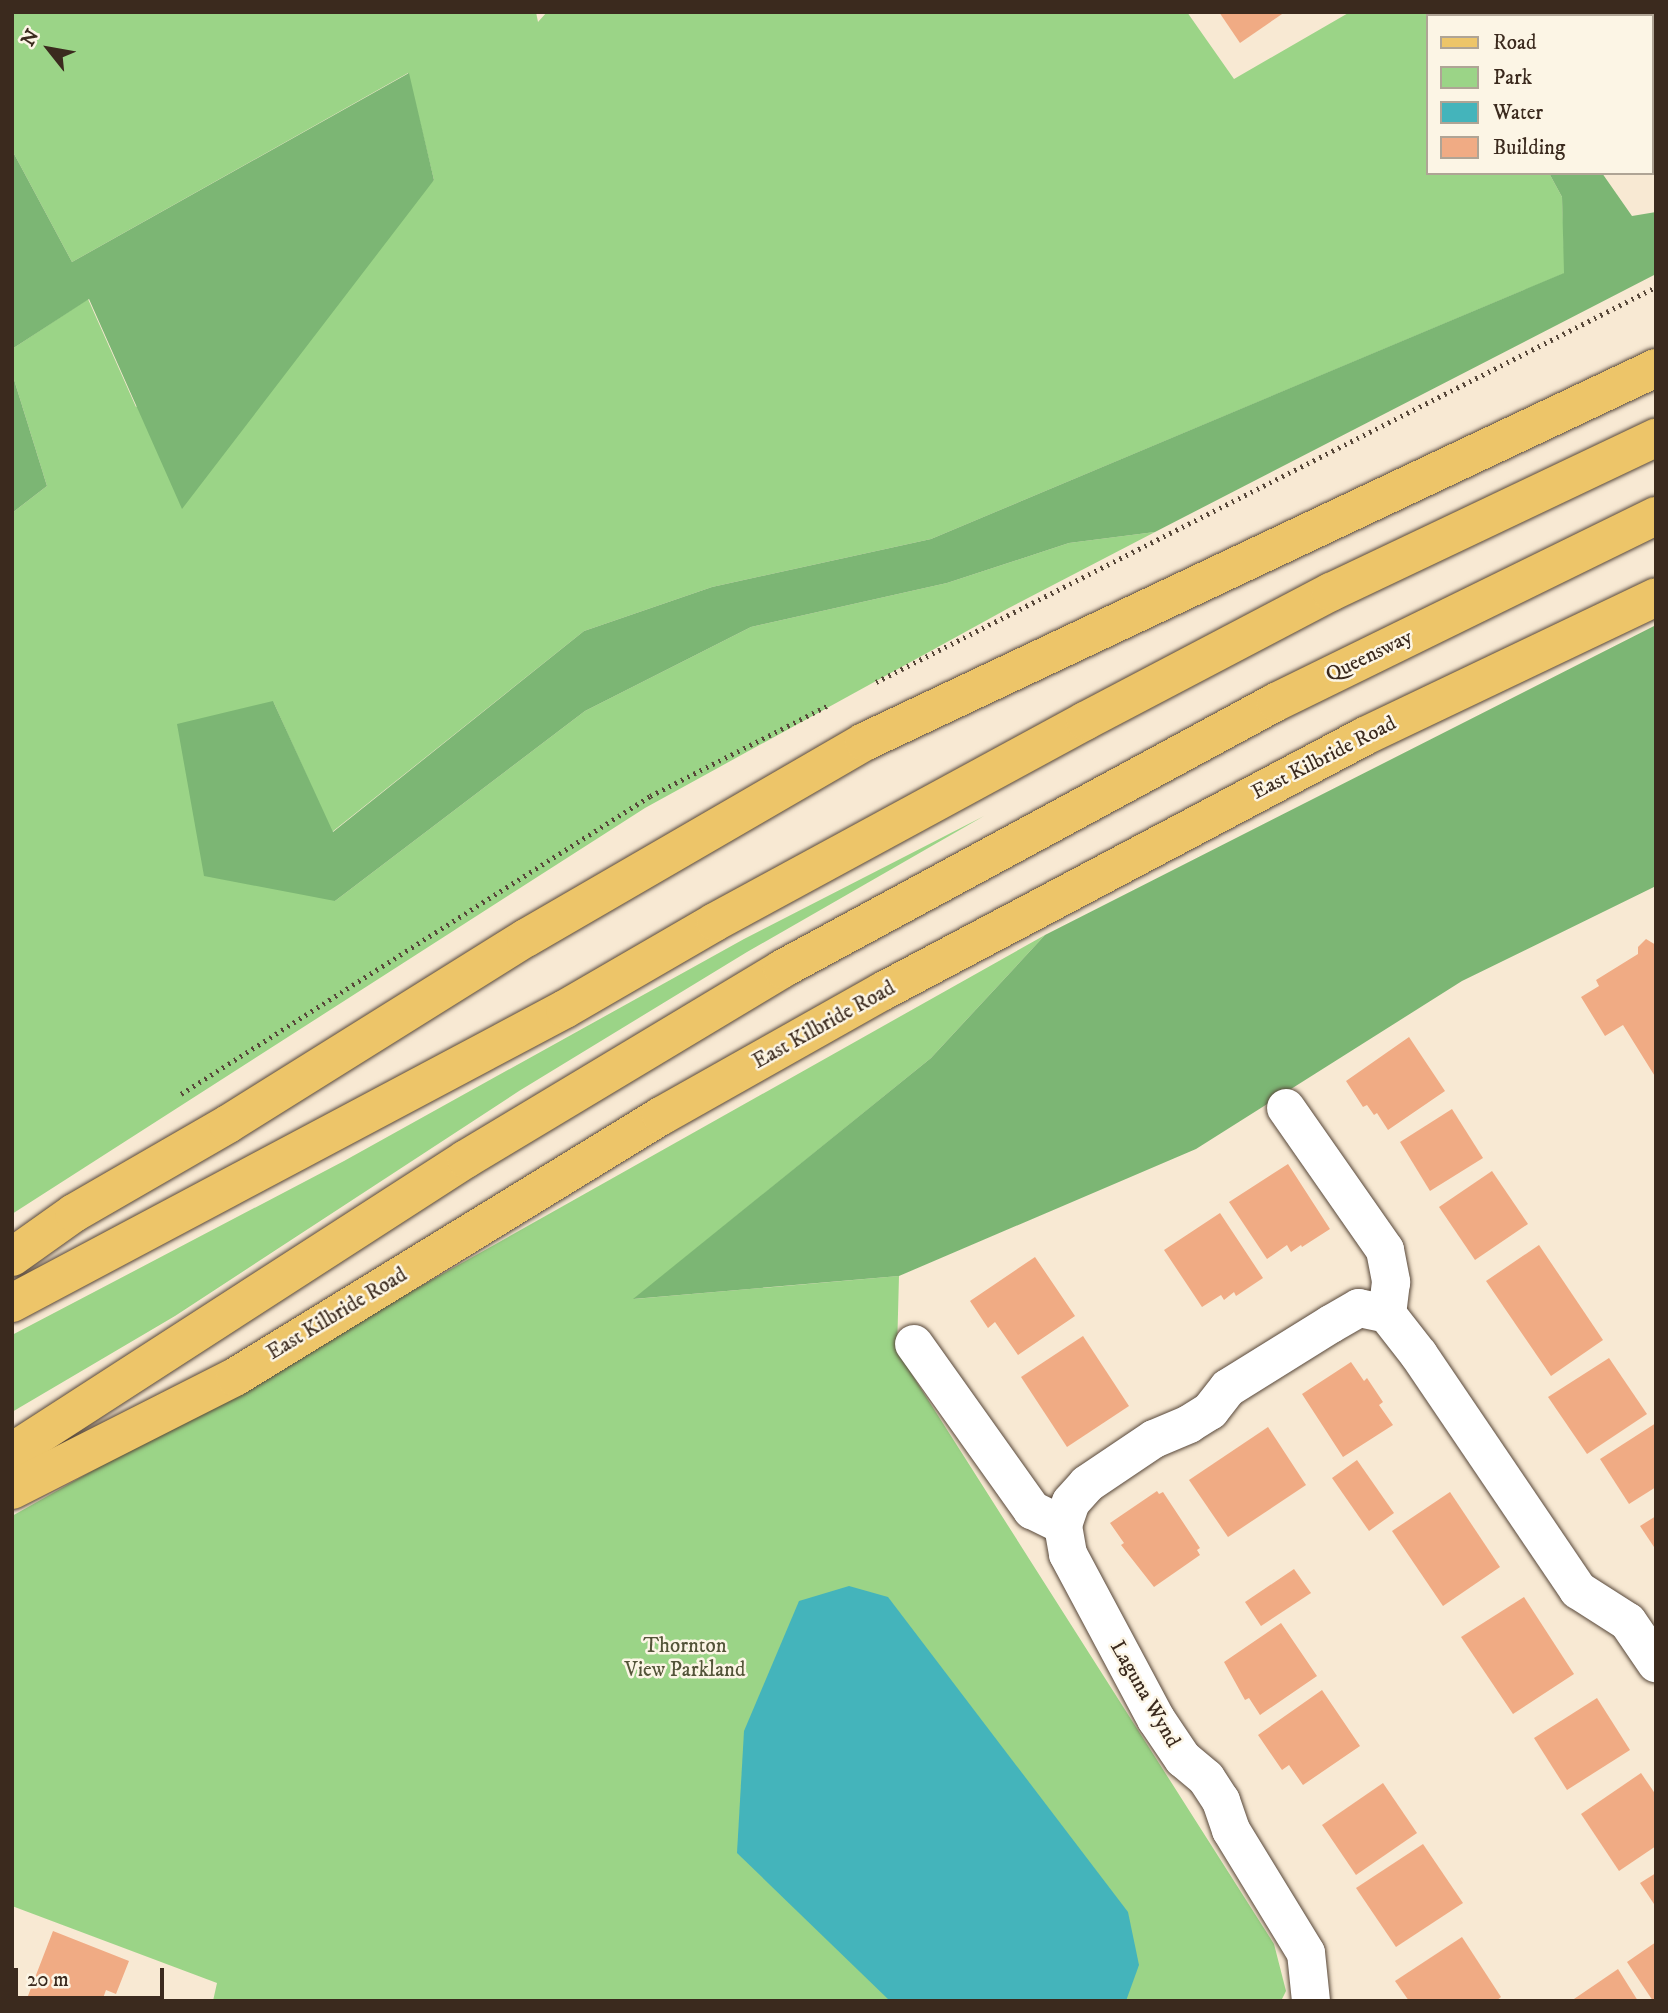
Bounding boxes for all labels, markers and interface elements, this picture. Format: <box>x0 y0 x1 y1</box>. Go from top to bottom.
north arrow <box>14 14 84 84</box>
legend <box>1426 14 1654 175</box>
text: N <box>17 25 44 51</box>
text: Road <box>1493 30 1537 56</box>
text: Park <box>1493 65 1532 91</box>
text: Water <box>1493 100 1543 126</box>
text: Building <box>1493 135 1565 161</box>
street label: Queensway <box>1322 624 1416 688</box>
street label: East Kilbride Road <box>1248 711 1400 805</box>
street label: East Kilbride Road <box>749 976 899 1074</box>
street label: East Kilbride Road <box>263 1262 411 1366</box>
park label: Thornton View Parkland <box>625 1633 745 1683</box>
street label: Laguna Wynd <box>1104 1636 1186 1752</box>
scale bar <box>18 1954 168 1998</box>
text: 20 m <box>27 1967 69 1993</box>

